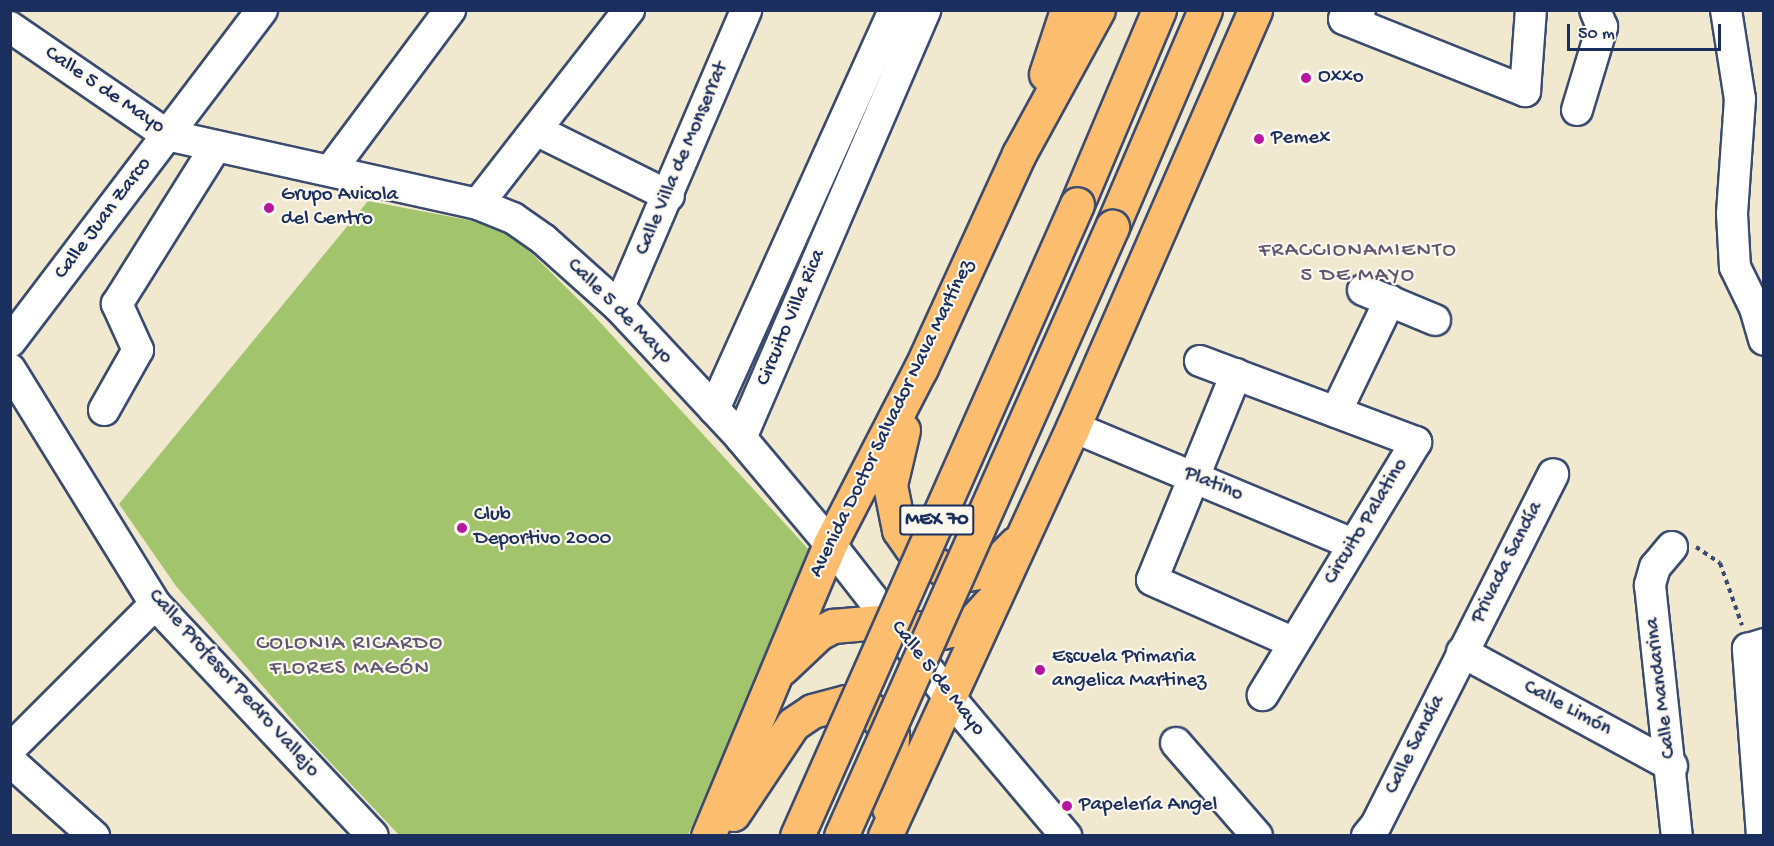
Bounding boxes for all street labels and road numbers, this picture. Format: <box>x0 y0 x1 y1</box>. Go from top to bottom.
street label: Calle 5 de Mayo <box>39 41 169 141</box>
street label: Calle Villa de Monserrat <box>631 59 735 259</box>
street label: Calle Juan Zarco <box>50 153 158 285</box>
street label: Circuito Villa Rica <box>752 246 832 390</box>
street label: Calle 5 de Mayo <box>561 254 677 370</box>
street label: Avenida Doctor Salvador Nava Martínez <box>805 256 981 582</box>
street label: Circuito Palatino <box>1319 454 1415 590</box>
street label: Platino <box>1180 462 1246 508</box>
street label: Privada Sandía <box>1467 498 1549 628</box>
road number: MEX 70 <box>898 503 976 537</box>
street label: Calle Profesor Pedro Vallejo <box>142 585 324 783</box>
street label: Calle 5 de Mayo <box>884 616 990 742</box>
street label: Calle Mandarina <box>1641 616 1683 760</box>
street label: Calle Limón <box>1519 675 1615 743</box>
street label: Calle Sandía <box>1380 691 1452 799</box>

